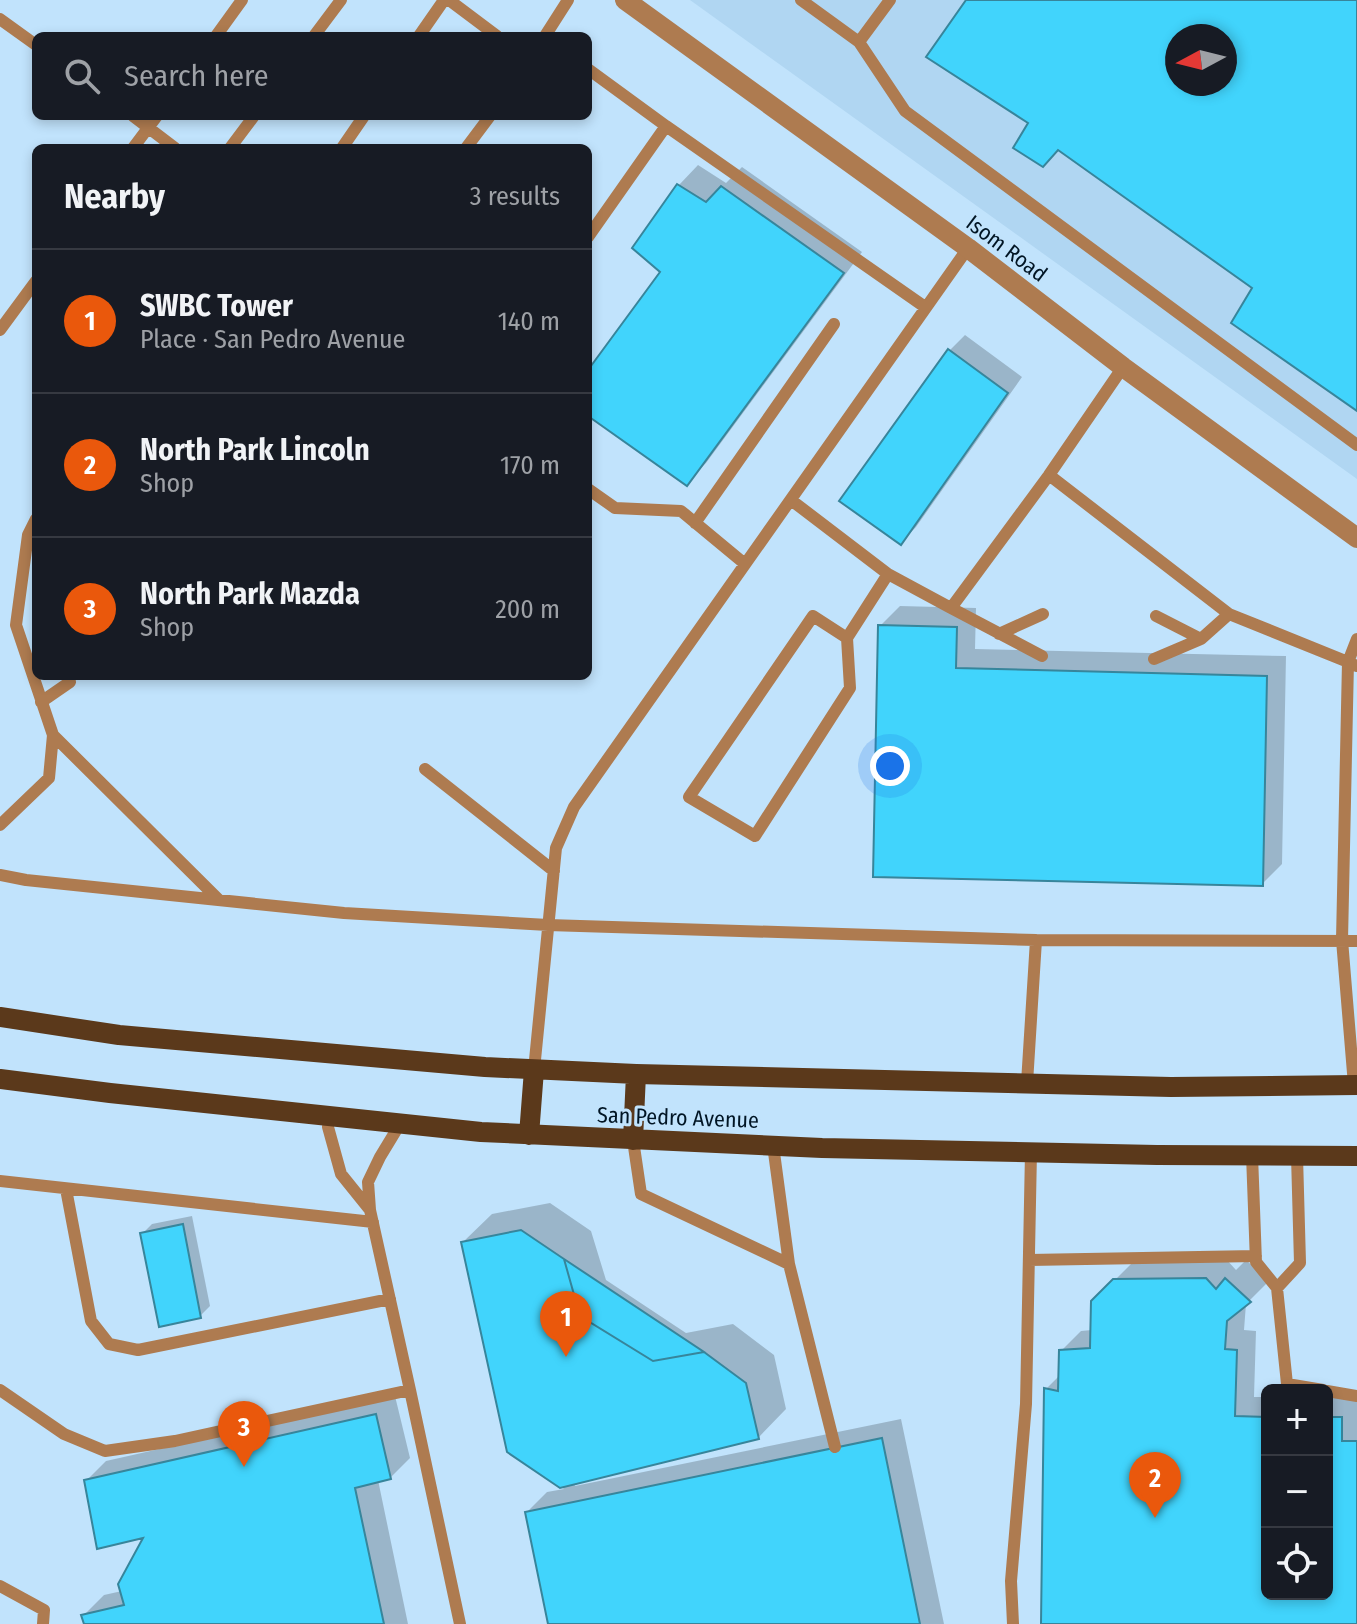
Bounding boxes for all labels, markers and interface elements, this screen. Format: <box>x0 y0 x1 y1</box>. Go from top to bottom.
north arrow <box>1165 24 1237 96</box>
search box <box>32 32 592 120</box>
icon: search <box>60 54 104 98</box>
text: Search here <box>124 58 269 94</box>
text: Nearby <box>64 176 165 217</box>
text: 3 results <box>470 181 560 212</box>
street label: Isom Road <box>961 209 1053 288</box>
text: SWBC Tower <box>140 288 293 324</box>
text: 1 <box>85 306 96 337</box>
text: 140 m <box>498 306 560 337</box>
text: Place · San Pedro Avenue <box>140 324 405 355</box>
text: North Park Lincoln <box>140 432 370 468</box>
text: 2 <box>84 450 96 481</box>
text: 170 m <box>500 450 560 481</box>
text: Shop <box>140 468 194 499</box>
text: North Park Mazda <box>140 576 360 612</box>
text: 3 <box>84 594 96 625</box>
text: 200 m <box>495 594 560 625</box>
text: Shop <box>140 612 194 643</box>
your location <box>870 746 910 786</box>
street label: San Pedro Avenue <box>597 1101 759 1134</box>
pin: 1 <box>540 1291 592 1357</box>
map controls <box>1261 1384 1333 1600</box>
button: + <box>1261 1384 1333 1456</box>
pin: 3 <box>218 1401 270 1467</box>
pin: 2 <box>1129 1452 1181 1518</box>
button: − <box>1261 1456 1333 1528</box>
button: locate <box>1261 1528 1333 1600</box>

